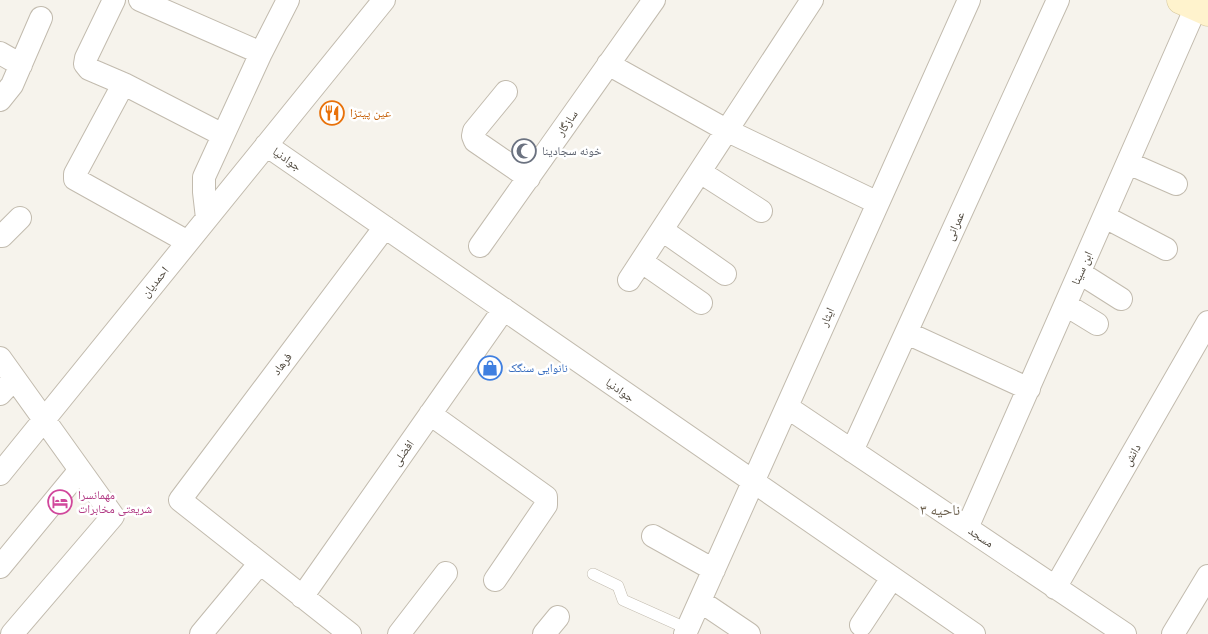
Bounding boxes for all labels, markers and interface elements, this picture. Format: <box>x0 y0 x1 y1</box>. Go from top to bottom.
restaurant icon: عین پیتزا <box>319 100 345 126</box>
place label: عین پیتزا <box>350 105 391 121</box>
street label: سازگار <box>552 107 582 140</box>
mosque icon: خونه سجادینا <box>511 138 537 164</box>
street label: جوادنیا <box>269 143 305 175</box>
place label: خونه سجادینا <box>542 143 602 159</box>
street label: عمرانی <box>942 209 968 243</box>
street label: ابن سینا <box>1068 249 1096 287</box>
street label: احمدیان <box>138 263 172 301</box>
street label: ایثار <box>815 305 838 330</box>
street label: فرهاد <box>268 350 296 378</box>
shop icon: نانوایی سنگک <box>477 355 503 381</box>
place label: نانوایی سنگک <box>508 360 568 376</box>
street label: جوادنیا <box>602 374 638 406</box>
street label: افضلی <box>388 437 418 469</box>
street label: دانش <box>1119 441 1145 469</box>
place label: مهمانسرا شریعتی مخابرات <box>78 487 152 517</box>
hotel icon: مهمانسرا شریعتی مخابرات <box>47 489 73 515</box>
district label: ناحیه ۳ <box>920 500 960 520</box>
street label: مسجد <box>965 523 997 551</box>

